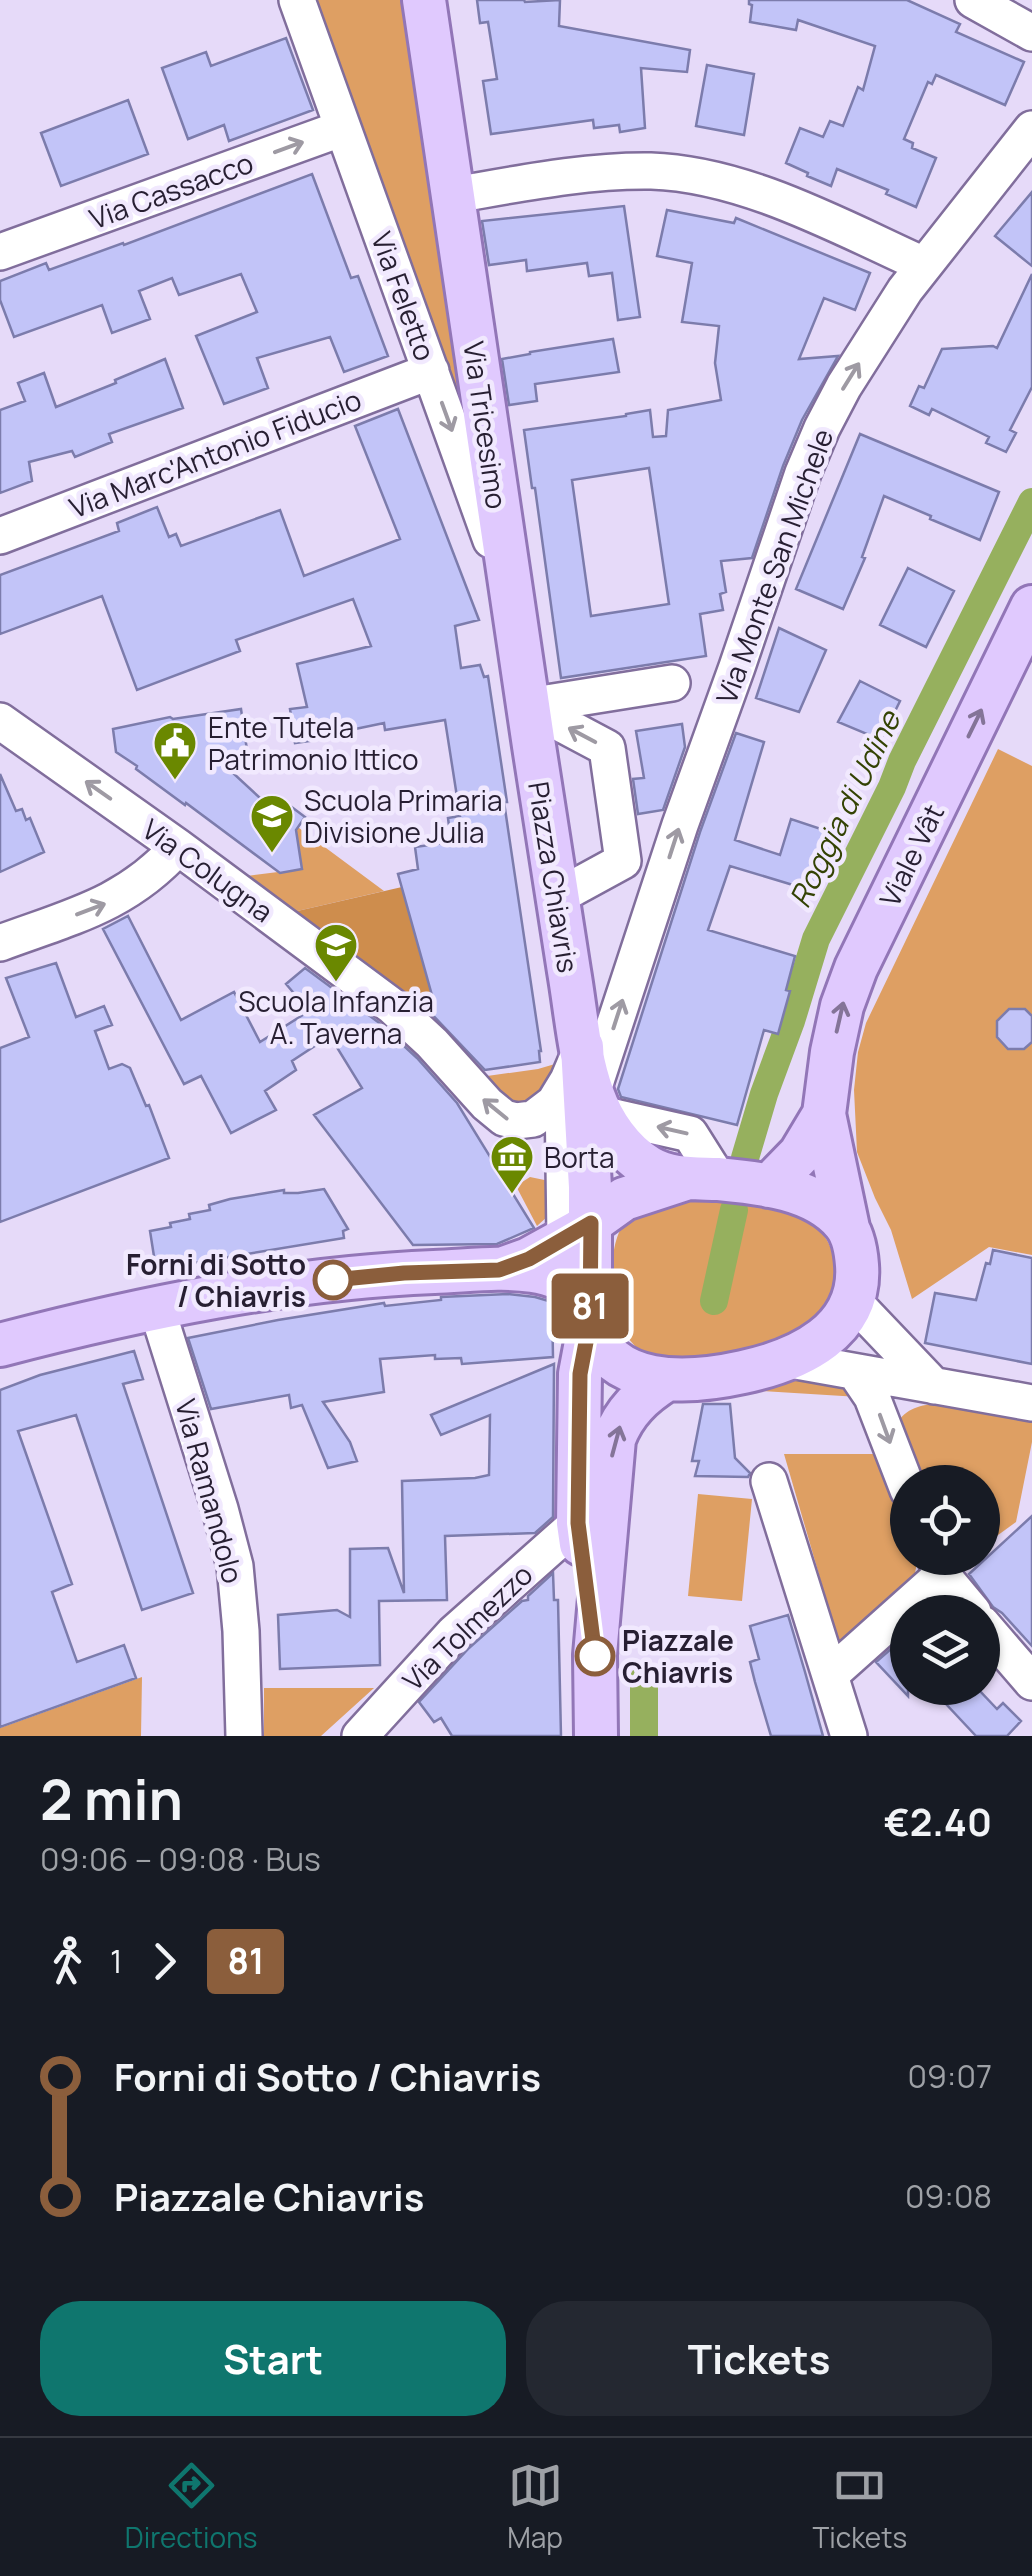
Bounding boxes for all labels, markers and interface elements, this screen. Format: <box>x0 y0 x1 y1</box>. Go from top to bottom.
one-way arrow <box>273 137 304 155</box>
street label: Via Cassacco <box>84 143 258 237</box>
street label: Via Feletto <box>363 226 445 366</box>
street label: Via Tricesimo <box>455 339 517 511</box>
one-way arrow <box>840 362 861 391</box>
street label: Via Marc'Antonio Fiducio <box>64 380 366 526</box>
one-way arrow <box>440 400 458 432</box>
street label: Via Monte San Michele <box>707 423 841 709</box>
water label: Roggia di Udine <box>779 703 910 914</box>
place label: Ente Tutela Patrimonio Ittico <box>208 708 419 778</box>
one-way arrow <box>967 708 986 738</box>
public building icon: Ente Tutela Patrimonio Ittico <box>152 720 198 781</box>
one-way arrow <box>568 725 598 744</box>
street label: Piazza Chiavris <box>520 779 588 975</box>
one-way arrow <box>85 780 112 801</box>
place label: Scuola Primaria Divisione Julia <box>304 781 503 851</box>
school or university icon: Scuola Primaria Divisione Julia <box>249 793 295 854</box>
street label: Viale Vât <box>870 798 952 912</box>
street label: Via Colugna <box>135 810 281 930</box>
one-way arrow <box>666 827 684 859</box>
one-way arrow <box>76 898 106 916</box>
school or university icon: Scuola Infanzia A. Taverna <box>313 922 359 983</box>
place label: Scuola Infanzia A. Taverna <box>238 982 434 1052</box>
one-way arrow <box>610 999 628 1030</box>
one-way arrow <box>832 1002 850 1034</box>
one-way arrow <box>482 1098 508 1120</box>
one-way arrow <box>657 1120 689 1138</box>
museum icon: Borta <box>489 1134 535 1195</box>
place label: Borta <box>544 1138 615 1176</box>
place label: Forni di Sotto / Chiavris <box>126 1245 306 1315</box>
marker: Forni di Sotto / Chiavris <box>314 1261 352 1299</box>
line badge: 81 <box>545 1274 635 1338</box>
text: 81 <box>572 1282 608 1330</box>
street label: Via Ramandolo <box>167 1395 253 1587</box>
one-way arrow <box>877 1412 895 1443</box>
one-way arrow <box>607 1426 626 1458</box>
map controls <box>890 1465 1000 1705</box>
button: locate <box>890 1465 1000 1575</box>
street label: Via Tolmezzo <box>394 1555 540 1699</box>
button: layers <box>890 1595 1000 1705</box>
place label: Piazzale Chiavris <box>622 1621 734 1691</box>
marker: Piazzale Chiavris <box>576 1637 614 1675</box>
text: 2 min <box>40 1761 183 1837</box>
text: €2.40 <box>884 1795 992 1847</box>
text: 09:06 – 09:08 · Bus <box>40 1837 321 1881</box>
icon: walk <box>40 1934 95 1989</box>
icon: forward <box>137 1934 192 1989</box>
text: 81 <box>227 1937 264 1985</box>
text: 1 <box>110 1939 122 1983</box>
text: Forni di Sotto / Chiavris <box>114 2050 541 2102</box>
text: 09:07 <box>907 2054 992 2098</box>
text: Piazzale Chiavris <box>114 2170 424 2222</box>
text: 09:08 <box>905 2174 992 2218</box>
button: Start <box>40 2301 506 2416</box>
button: Tickets <box>526 2301 992 2416</box>
tab: Directions <box>125 2458 258 2556</box>
tab: Map <box>507 2458 563 2556</box>
tab: Tickets <box>813 2458 907 2556</box>

